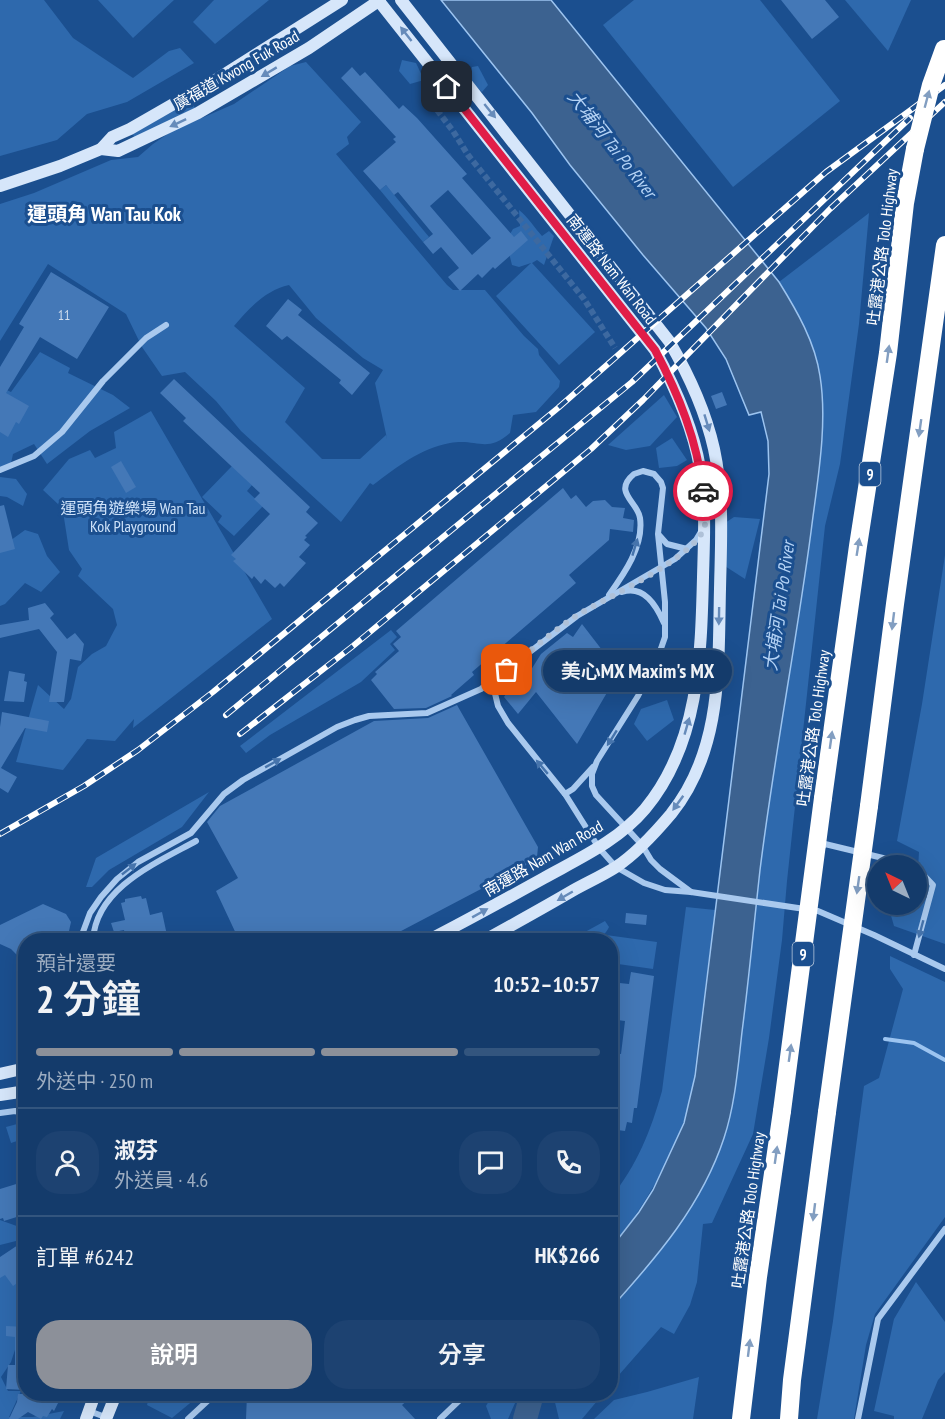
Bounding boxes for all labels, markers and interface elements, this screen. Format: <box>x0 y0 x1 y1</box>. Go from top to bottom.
street label: 廣福道 Kwong Fuk Road <box>169 26 303 114</box>
one-way arrow <box>400 27 412 42</box>
pin <box>421 61 472 112</box>
one-way arrow <box>261 66 277 77</box>
icon: home <box>430 70 463 103</box>
water label: 大埔河 Tai Po River <box>563 86 663 205</box>
one-way arrow <box>923 89 932 107</box>
one-way arrow <box>483 104 495 119</box>
one-way arrow <box>169 118 186 127</box>
street label: 吐露港公路 Tolo Highway <box>862 168 902 326</box>
district label: 運頭角 Wan Tau Kok <box>27 201 182 227</box>
street label: 南運路 Nam Wan Road <box>563 210 661 328</box>
house number: 11 <box>58 306 70 324</box>
one-way arrow <box>883 344 892 363</box>
one-way arrow <box>703 414 712 432</box>
one-way arrow <box>916 419 925 438</box>
courier <box>673 461 733 521</box>
road number: 9 <box>860 462 880 486</box>
icon: car <box>687 475 720 508</box>
park label: 運頭角遊樂場 Wan Tau Kok Playground <box>60 498 206 536</box>
water label: 大埔河 Tai Po River <box>759 537 800 672</box>
one-way arrow <box>853 537 862 556</box>
one-way arrow <box>631 538 640 556</box>
one-way arrow <box>715 607 724 626</box>
one-way arrow <box>888 612 897 631</box>
pin <box>481 644 532 695</box>
callout: 美心MX Maxim's MX <box>543 649 732 691</box>
street label: 吐露港公路 Tolo Highway <box>792 649 834 807</box>
icon: bag <box>490 653 523 686</box>
text: 美心MX Maxim's MX <box>561 658 714 684</box>
one-way arrow <box>683 716 692 734</box>
one-way arrow <box>606 730 617 746</box>
one-way arrow <box>826 730 836 749</box>
one-way arrow <box>265 758 282 768</box>
one-way arrow <box>536 759 549 775</box>
one-way arrow <box>673 796 685 811</box>
street label: 南運路 Nam Wan Road <box>480 816 606 900</box>
north arrow <box>867 855 927 915</box>
map controls <box>867 855 927 915</box>
one-way arrow <box>121 863 137 876</box>
one-way arrow <box>854 875 863 894</box>
one-way arrow <box>557 890 573 901</box>
one-way arrow <box>472 908 489 918</box>
one-way arrow <box>916 919 926 938</box>
road number: 9 <box>792 942 814 966</box>
text: 預計還要 <box>36 950 116 976</box>
text: 10:52–10:57 <box>493 970 600 998</box>
text: 2 分鐘 <box>36 973 141 1024</box>
one-way arrow <box>785 1043 794 1062</box>
text: 外送中 · 250 m <box>36 1068 153 1094</box>
button: person <box>36 1131 99 1194</box>
button: chat <box>459 1131 522 1194</box>
button: phone <box>537 1131 600 1194</box>
street label: 吐露港公路 Tolo Highway <box>727 1131 769 1289</box>
text: 淑芬 <box>114 1136 158 1164</box>
one-way arrow <box>771 1145 780 1164</box>
text: 外送員 · 4.6 <box>114 1167 208 1193</box>
one-way arrow <box>809 1203 819 1222</box>
text: HK$266 <box>535 1241 600 1269</box>
text: 訂單 #6242 <box>36 1243 134 1271</box>
button: 說明 <box>36 1320 312 1389</box>
button: 分享 <box>324 1320 600 1389</box>
one-way arrow <box>745 1338 754 1357</box>

